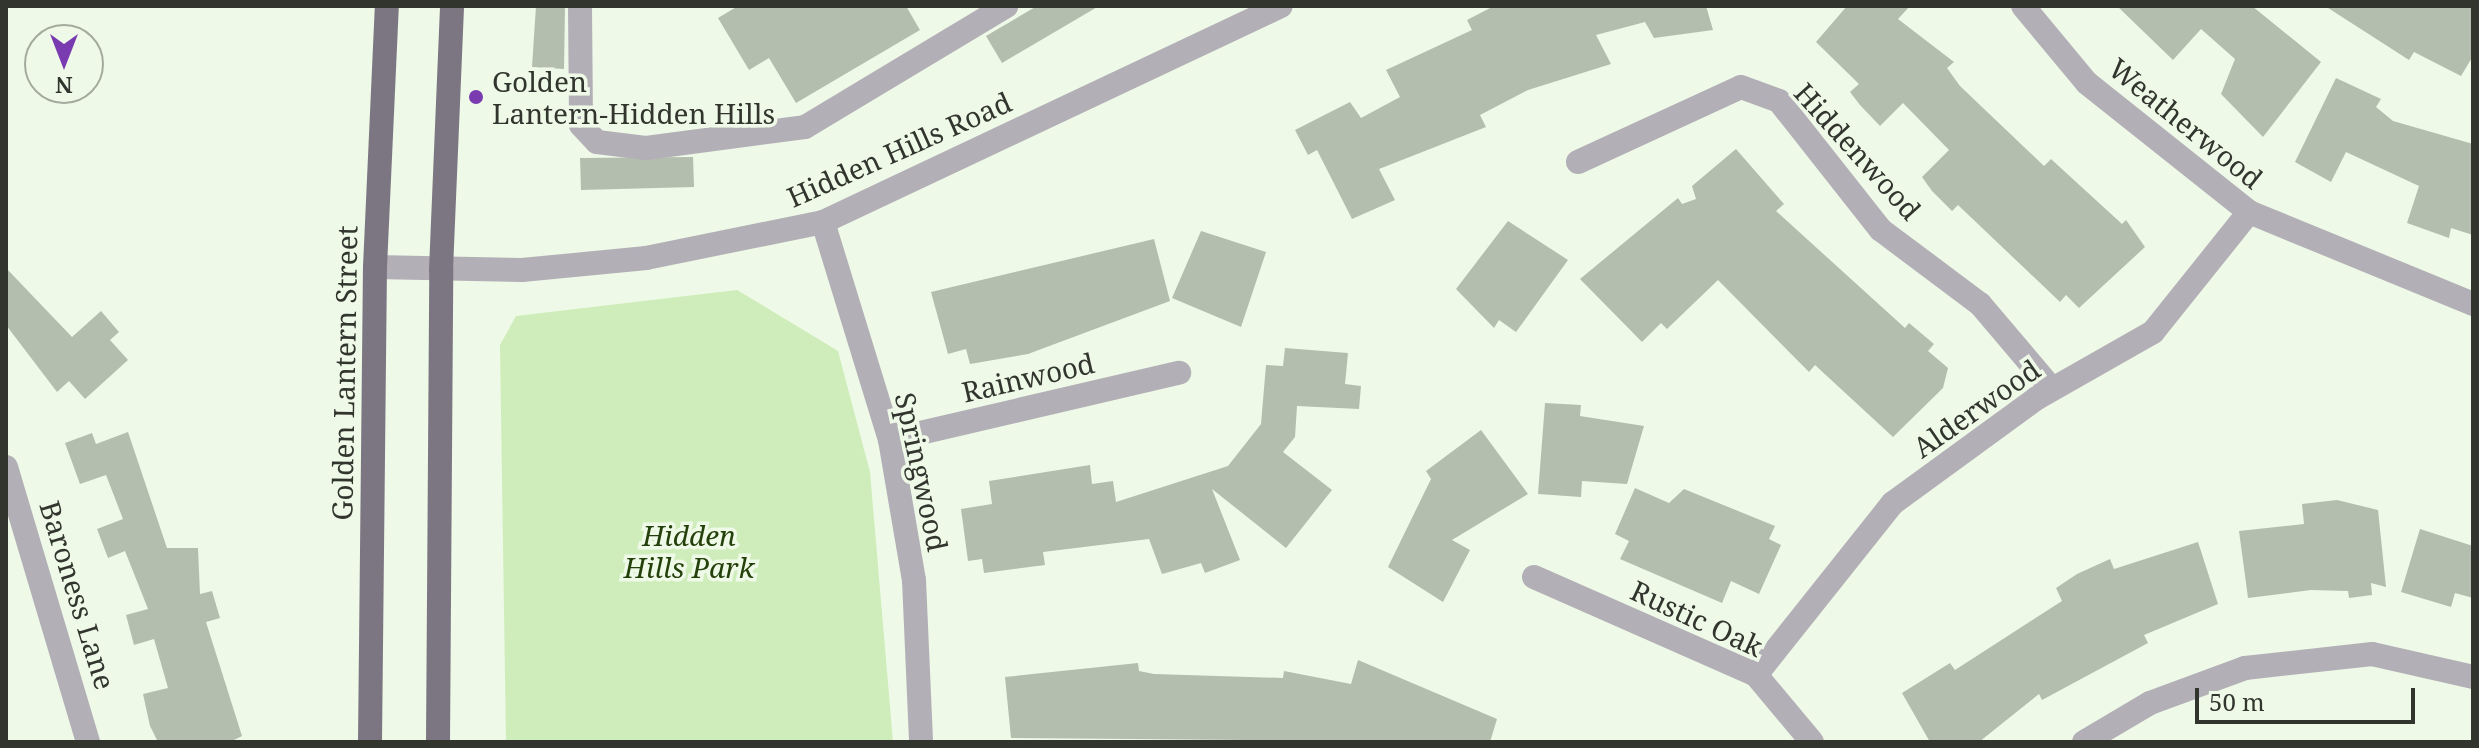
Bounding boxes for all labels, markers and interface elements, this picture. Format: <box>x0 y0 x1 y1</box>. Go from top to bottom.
north arrow <box>24 24 104 104</box>
street label: Weatherwood <box>2102 51 2270 195</box>
place label: Golden Lantern-Hidden Hills <box>492 64 775 130</box>
text: N <box>55 71 73 101</box>
street label: Hiddenwood <box>1788 76 1928 226</box>
street label: Hidden Hills Road <box>782 84 1016 214</box>
marker: Golden Lantern-Hidden Hills <box>467 88 485 106</box>
street label: Golden Lantern Street <box>325 225 363 521</box>
street label: Rainwood <box>959 345 1097 409</box>
street label: Alderwood <box>1906 352 2046 464</box>
street label: Springwood <box>889 390 955 554</box>
street label: Baroness Lane <box>33 497 123 693</box>
park label: Hidden Hills Park <box>624 518 754 584</box>
street label: Rustic Oak <box>1626 573 1768 663</box>
scale bar <box>2199 672 2419 722</box>
text: 50 m <box>2209 685 2265 718</box>

